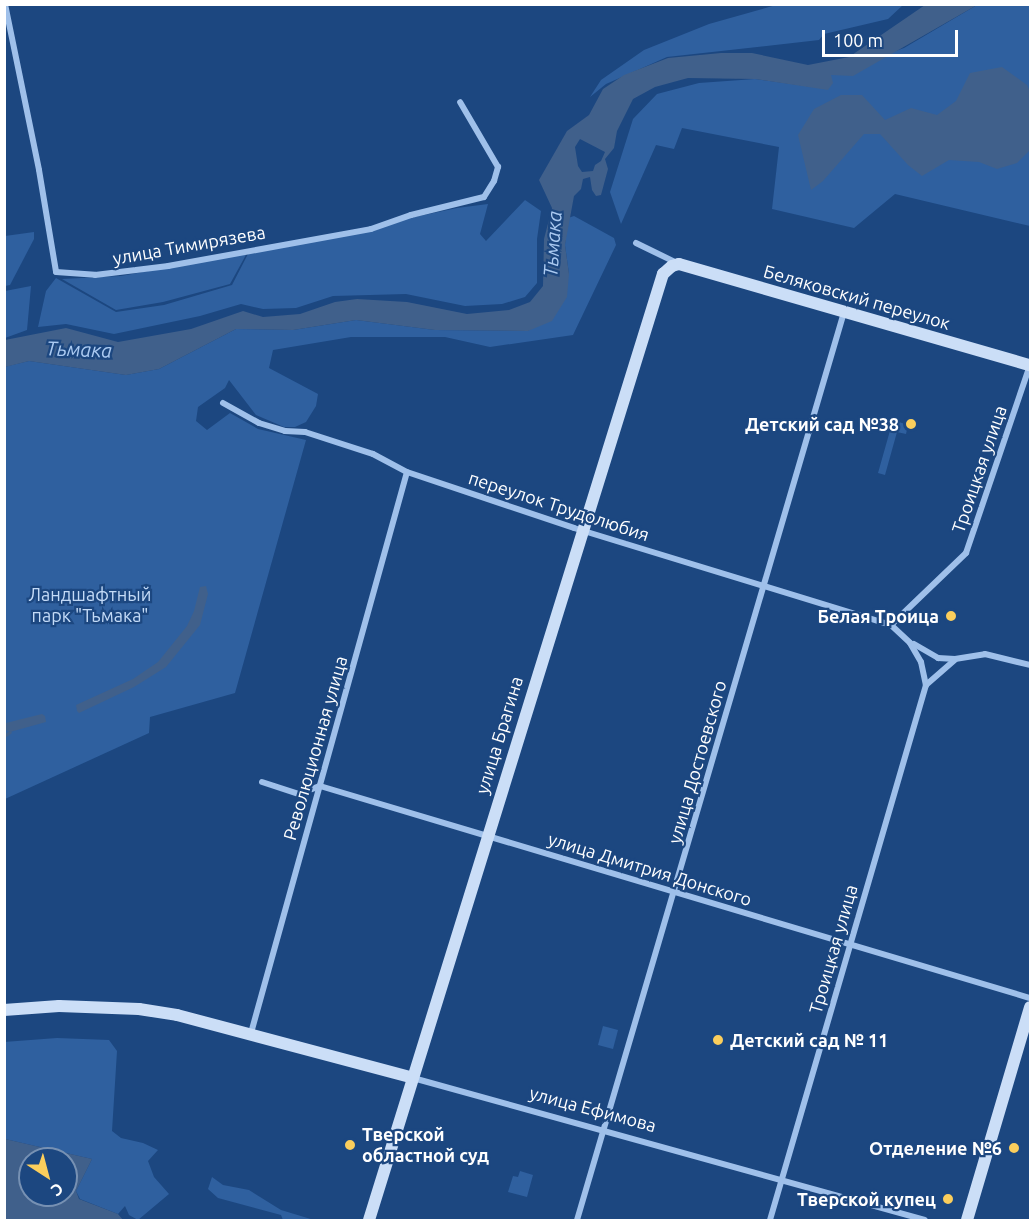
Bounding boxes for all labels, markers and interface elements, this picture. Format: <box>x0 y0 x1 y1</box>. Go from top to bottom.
scale bar <box>825 18 962 56</box>
text: 100 m <box>833 30 883 50</box>
water label: Тьмака <box>538 210 566 278</box>
street label: улица Тимирязева <box>111 221 267 269</box>
street label: Беляковский переулок <box>761 260 953 334</box>
water label: Тьмака <box>46 336 112 362</box>
street label: Троицкая улица <box>947 402 1011 536</box>
place label: Детский сад №38 <box>745 413 899 435</box>
marker: Детский сад №38 <box>904 417 918 431</box>
street label: переулок Трудолюбия <box>466 467 652 545</box>
park label: Ландшафтный парк "Тьмака" <box>29 584 151 626</box>
place label: Белая Троица <box>817 605 939 627</box>
marker: Белая Троица <box>944 609 958 623</box>
street label: Революционная улица <box>278 653 352 843</box>
street label: улица Брагина <box>471 674 527 796</box>
street label: улица Достоевского <box>663 678 731 846</box>
street label: улица Дмитрия Донского <box>546 828 754 910</box>
street label: Троицкая улица <box>804 882 862 1016</box>
place label: Детский сад № 11 <box>730 1029 888 1051</box>
marker: Детский сад № 11 <box>711 1033 725 1047</box>
street label: улица Ефимова <box>527 1082 659 1136</box>
place label: Тверской областной суд <box>362 1124 489 1166</box>
place label: Отделение №6 <box>869 1137 1002 1159</box>
marker: Тверской областной суд <box>343 1138 357 1152</box>
marker: Отделение №6 <box>1007 1141 1021 1155</box>
north arrow <box>18 1147 78 1207</box>
text: С <box>48 1180 67 1200</box>
place label: Тверской купец <box>797 1188 936 1210</box>
marker: Тверской купец <box>941 1192 955 1206</box>

